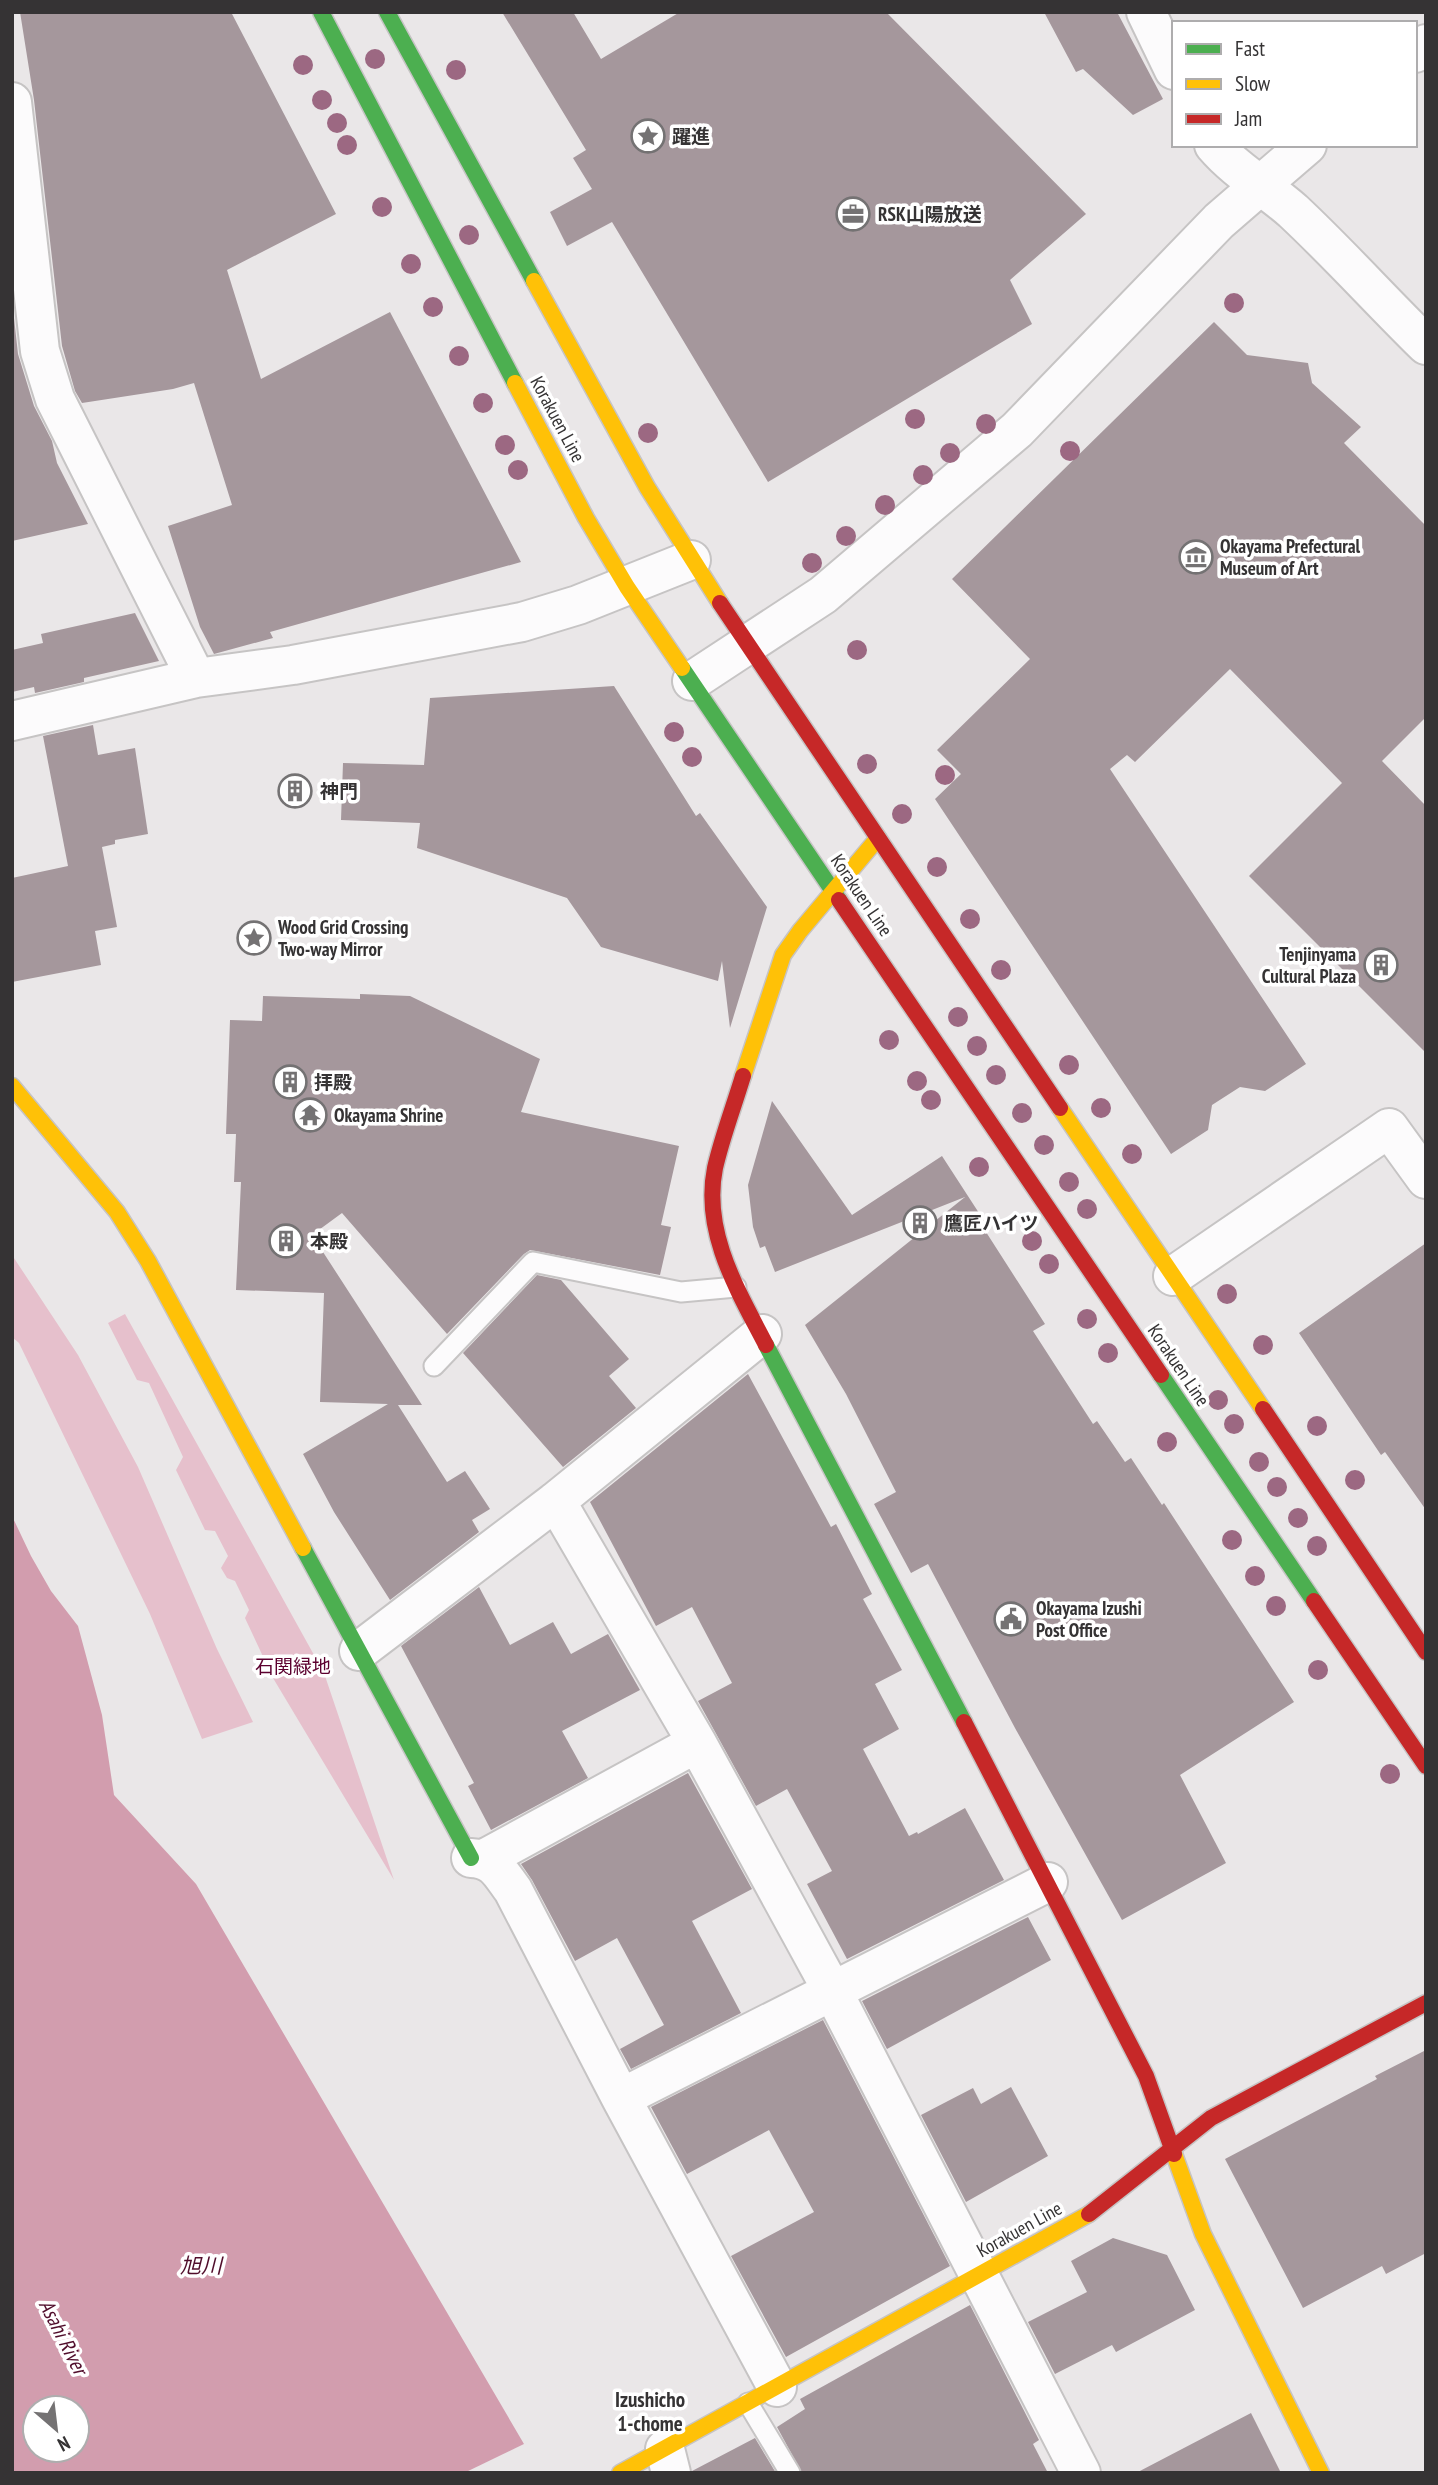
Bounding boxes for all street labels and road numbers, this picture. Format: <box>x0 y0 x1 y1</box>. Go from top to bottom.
street label: Korakuen Line <box>525 372 591 466</box>
street label: Korakuen Line <box>826 849 898 941</box>
street label: Korakuen Line <box>1143 1319 1215 1411</box>
street label: Korakuen Line <box>972 2196 1066 2262</box>

